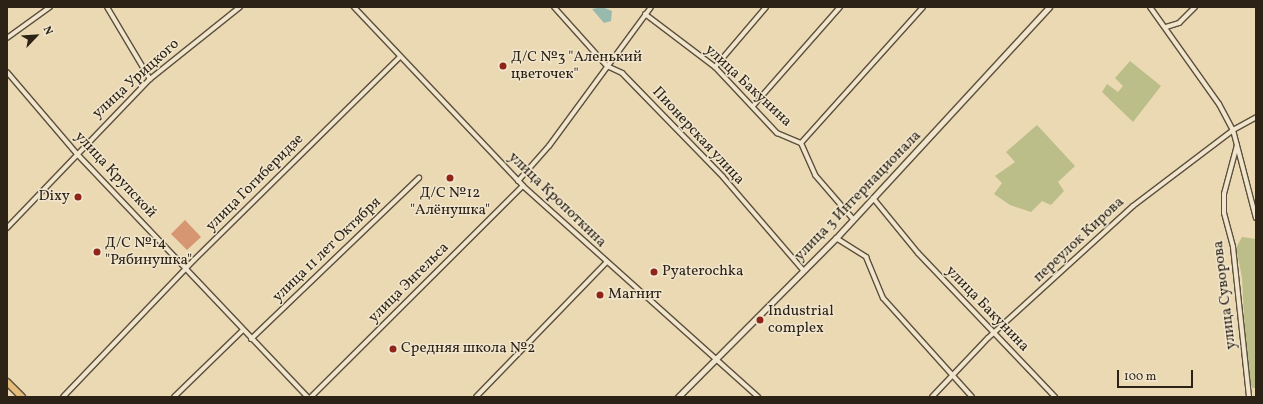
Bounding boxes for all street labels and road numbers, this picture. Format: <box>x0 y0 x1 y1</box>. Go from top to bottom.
street label: улица Урицкого <box>89 35 183 123</box>
street label: улица Бакунина <box>701 41 795 131</box>
street label: Пионерская улица <box>648 83 748 189</box>
street label: улица 3 Интернационала <box>791 127 925 265</box>
street label: улица Крупской <box>70 128 160 222</box>
street label: улица Гогиберидзе <box>202 130 308 236</box>
street label: улица Кропоткина <box>504 149 610 251</box>
street label: переулок Кирова <box>1030 193 1128 287</box>
street label: улица 11 лет Октября <box>269 194 385 306</box>
street label: улица Энгельса <box>365 239 453 327</box>
street label: улица Суворова <box>1209 240 1241 350</box>
street label: улица Бакунина <box>941 262 1033 356</box>

